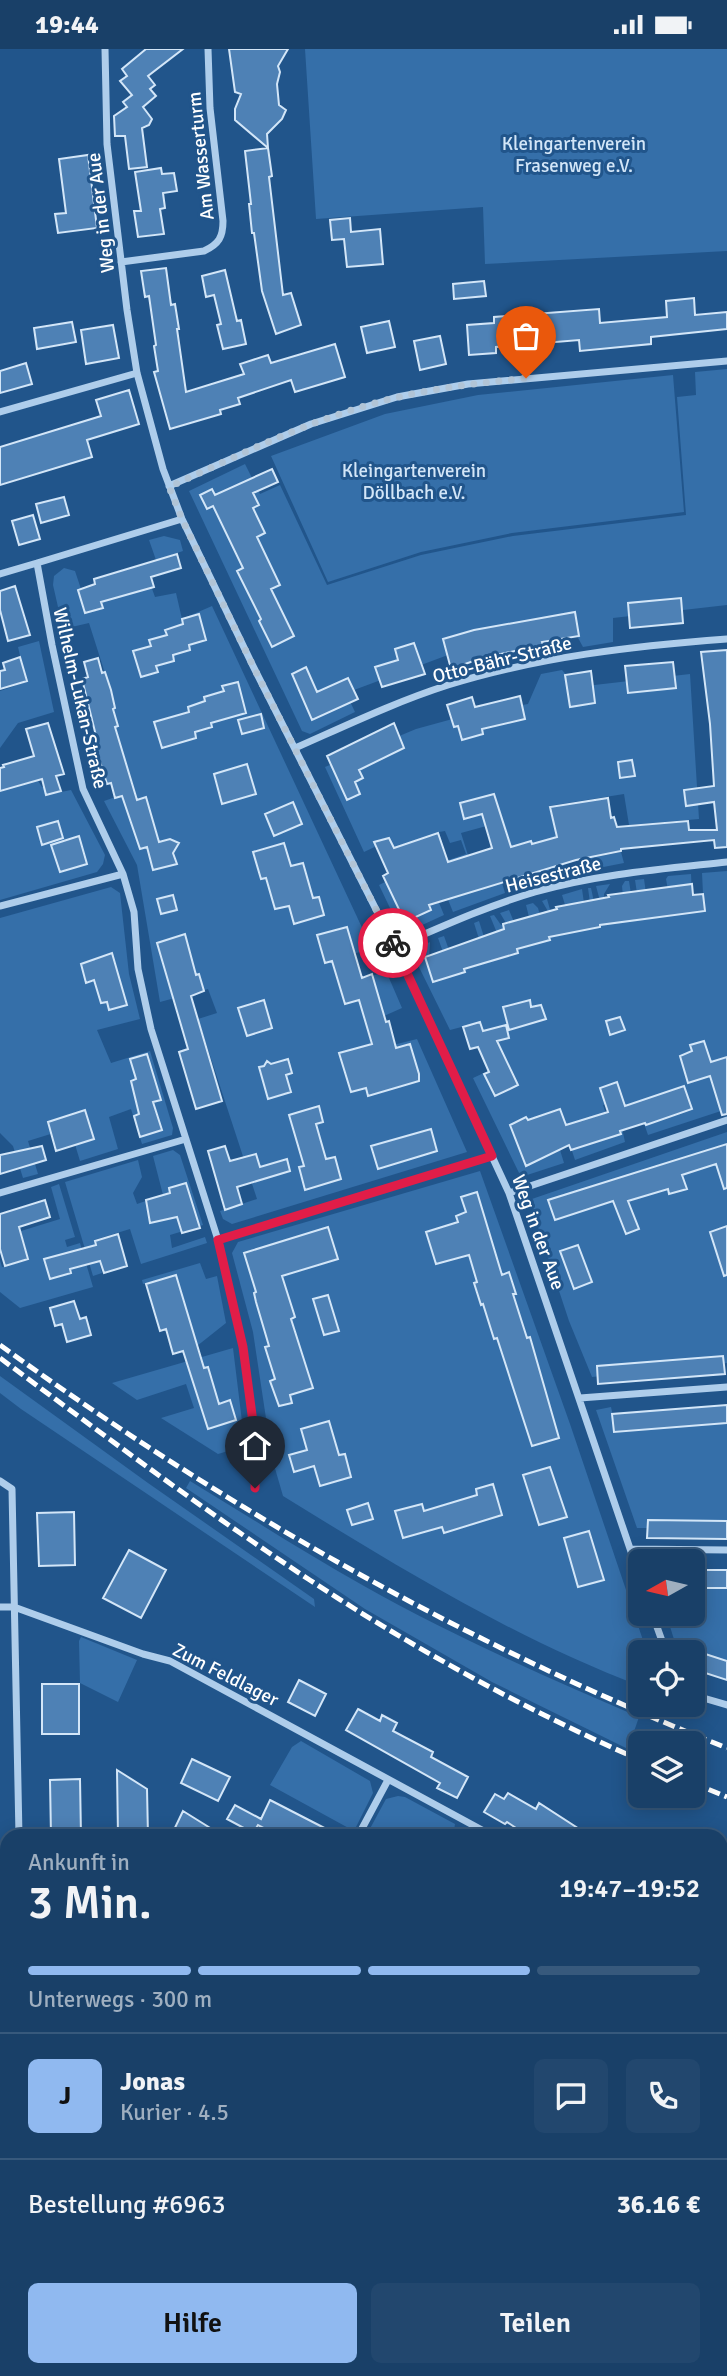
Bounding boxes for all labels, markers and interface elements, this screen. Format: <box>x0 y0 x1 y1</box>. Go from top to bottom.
text: 19:44 <box>35 9 99 41</box>
street label: Am Wasserturm <box>182 91 220 221</box>
park label: Kleingartenverein Frasenweg e.V. <box>502 132 646 178</box>
street label: Weg in der Aue <box>82 151 120 274</box>
pin <box>496 306 556 378</box>
icon: bag <box>507 317 545 355</box>
park label: Kleingartenverein Döllbach e.V. <box>342 459 486 505</box>
street label: Wilhelm-Lukan-Straße <box>47 605 113 791</box>
street label: Otto-Bähr-Straße <box>430 631 574 689</box>
street label: Heisestraße <box>503 851 604 898</box>
courier <box>358 908 428 978</box>
icon: bike <box>374 924 412 962</box>
street label: Weg in der Aue <box>506 1171 570 1293</box>
pin <box>225 1416 285 1488</box>
icon: home <box>236 1427 274 1465</box>
north arrow <box>628 1549 705 1626</box>
map controls <box>628 1549 705 1808</box>
street label: Zum Feldlager <box>168 1638 283 1712</box>
button: locate <box>628 1640 705 1717</box>
button: layers <box>628 1731 705 1808</box>
text: Ankunft in <box>28 1848 130 1877</box>
text: 19:47–19:52 <box>559 1873 700 1905</box>
text: 3 Min. <box>28 1875 152 1931</box>
text: Unterwegs · 300 m <box>28 1985 212 2014</box>
button: chat <box>534 2059 608 2133</box>
button: phone <box>626 2059 700 2133</box>
text: Jonas <box>120 2066 185 2098</box>
text: J <box>59 2080 71 2112</box>
text: Kurier · 4.5 <box>120 2098 229 2127</box>
text: Bestellung #6963 <box>28 2189 225 2221</box>
text: 36.16 € <box>617 2189 700 2221</box>
button: Hilfe <box>28 2283 357 2363</box>
button: Teilen <box>371 2283 700 2363</box>

